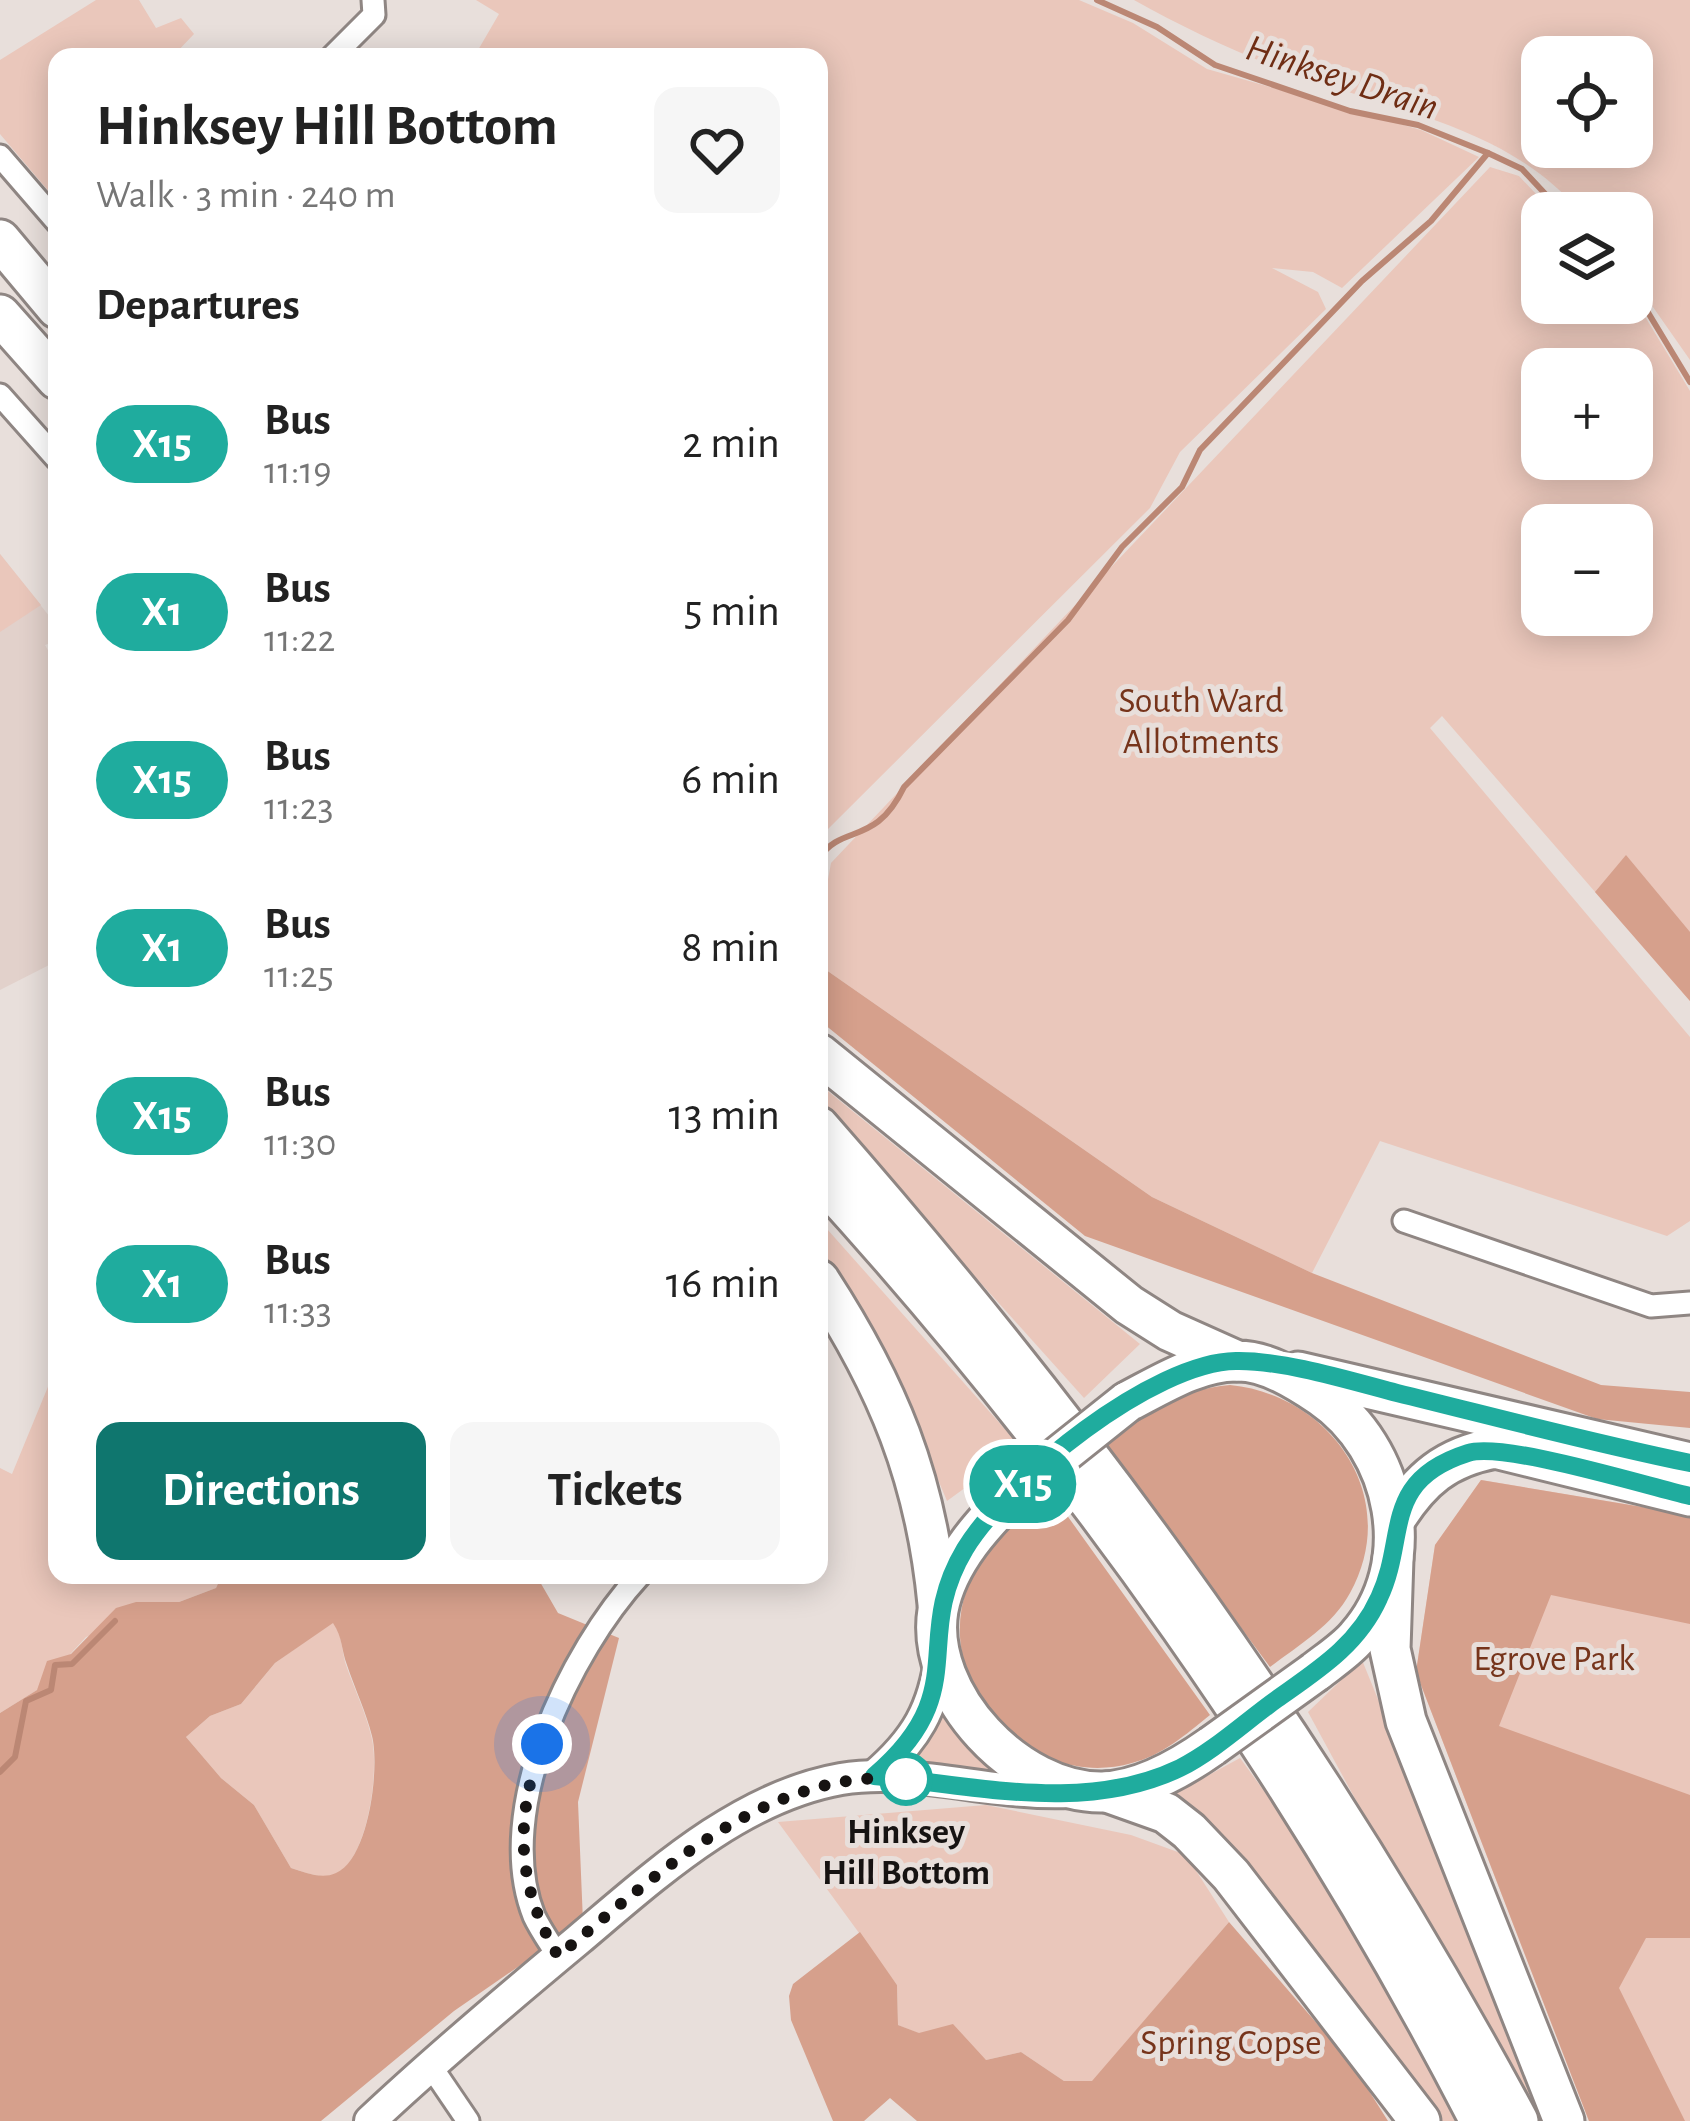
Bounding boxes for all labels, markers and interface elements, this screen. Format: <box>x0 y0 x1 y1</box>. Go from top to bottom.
water label: Hinksey Drain <box>1241 29 1443 127</box>
map controls <box>1521 36 1653 636</box>
button: locate <box>1521 36 1653 168</box>
button: heart <box>654 87 780 213</box>
text: Hinksey Hill Bottom <box>96 98 558 155</box>
text: Walk · 3 min · 240 m <box>96 176 396 215</box>
button: layers <box>1521 192 1653 324</box>
text: Departures <box>96 283 300 328</box>
button: + <box>1521 348 1653 480</box>
text: Bus <box>264 398 331 443</box>
text: 2 min <box>682 421 780 466</box>
text: X15 <box>132 423 192 465</box>
text: 11:19 <box>264 452 332 491</box>
button: − <box>1521 504 1653 636</box>
text: Bus <box>264 566 331 611</box>
text: 5 min <box>684 589 780 634</box>
text: X1 <box>141 591 183 633</box>
text: 11:22 <box>264 620 335 659</box>
park label: South Ward Allotments <box>1118 683 1284 760</box>
text: Bus <box>264 734 331 779</box>
text: 6 min <box>681 757 780 802</box>
text: X15 <box>132 759 192 801</box>
text: 11:23 <box>264 788 334 827</box>
text: Bus <box>264 902 331 947</box>
text: 8 min <box>681 925 780 970</box>
text: X1 <box>141 927 183 969</box>
text: 11:25 <box>264 956 334 995</box>
text: Bus <box>264 1070 331 1115</box>
text: 13 min <box>668 1093 780 1138</box>
text: X15 <box>132 1095 192 1137</box>
text: 11:30 <box>264 1124 336 1163</box>
text: Bus <box>264 1238 331 1283</box>
text: 16 min <box>666 1261 780 1306</box>
text: X1 <box>141 1263 183 1305</box>
text: 11:33 <box>264 1292 332 1331</box>
button: Directions <box>96 1422 426 1560</box>
button: Tickets <box>450 1422 780 1560</box>
line badge: X15 <box>954 1445 1092 1523</box>
text: X15 <box>993 1463 1053 1505</box>
park label: Egrove Park <box>1473 1641 1635 1677</box>
your location <box>512 1714 572 1774</box>
marker: Hinksey Hill Bottom <box>881 1754 931 1804</box>
place label: Hinksey Hill Bottom <box>822 1814 990 1891</box>
park label: Spring Copse <box>1140 2025 1322 2061</box>

